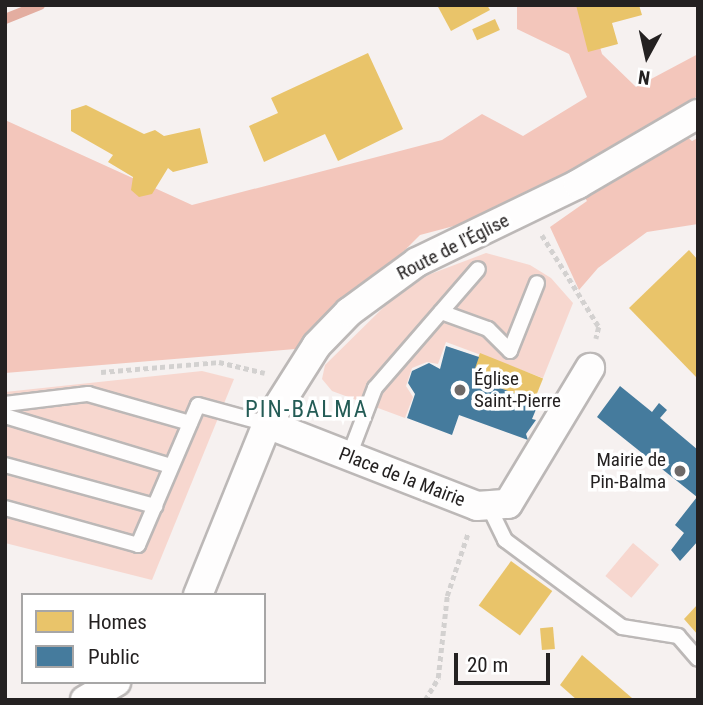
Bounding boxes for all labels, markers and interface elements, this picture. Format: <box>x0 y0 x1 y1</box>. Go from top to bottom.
north arrow <box>612 21 682 91</box>
text: N <box>637 65 651 89</box>
street label: Route de l'Église <box>393 209 513 285</box>
place label: Église Saint-Pierre <box>474 368 561 412</box>
marker: Église Saint-Pierre <box>452 382 468 398</box>
district label: PIN-BALMA <box>246 396 368 424</box>
street label: Place de la Mairie <box>336 442 468 512</box>
place label: Mairie de Pin-Balma <box>590 449 666 493</box>
marker: Mairie de Pin-Balma <box>672 463 688 479</box>
legend <box>21 593 266 684</box>
text: Homes <box>88 610 147 634</box>
scale bar <box>458 638 554 682</box>
text: Public <box>88 645 140 669</box>
text: 20 m <box>467 653 508 677</box>

